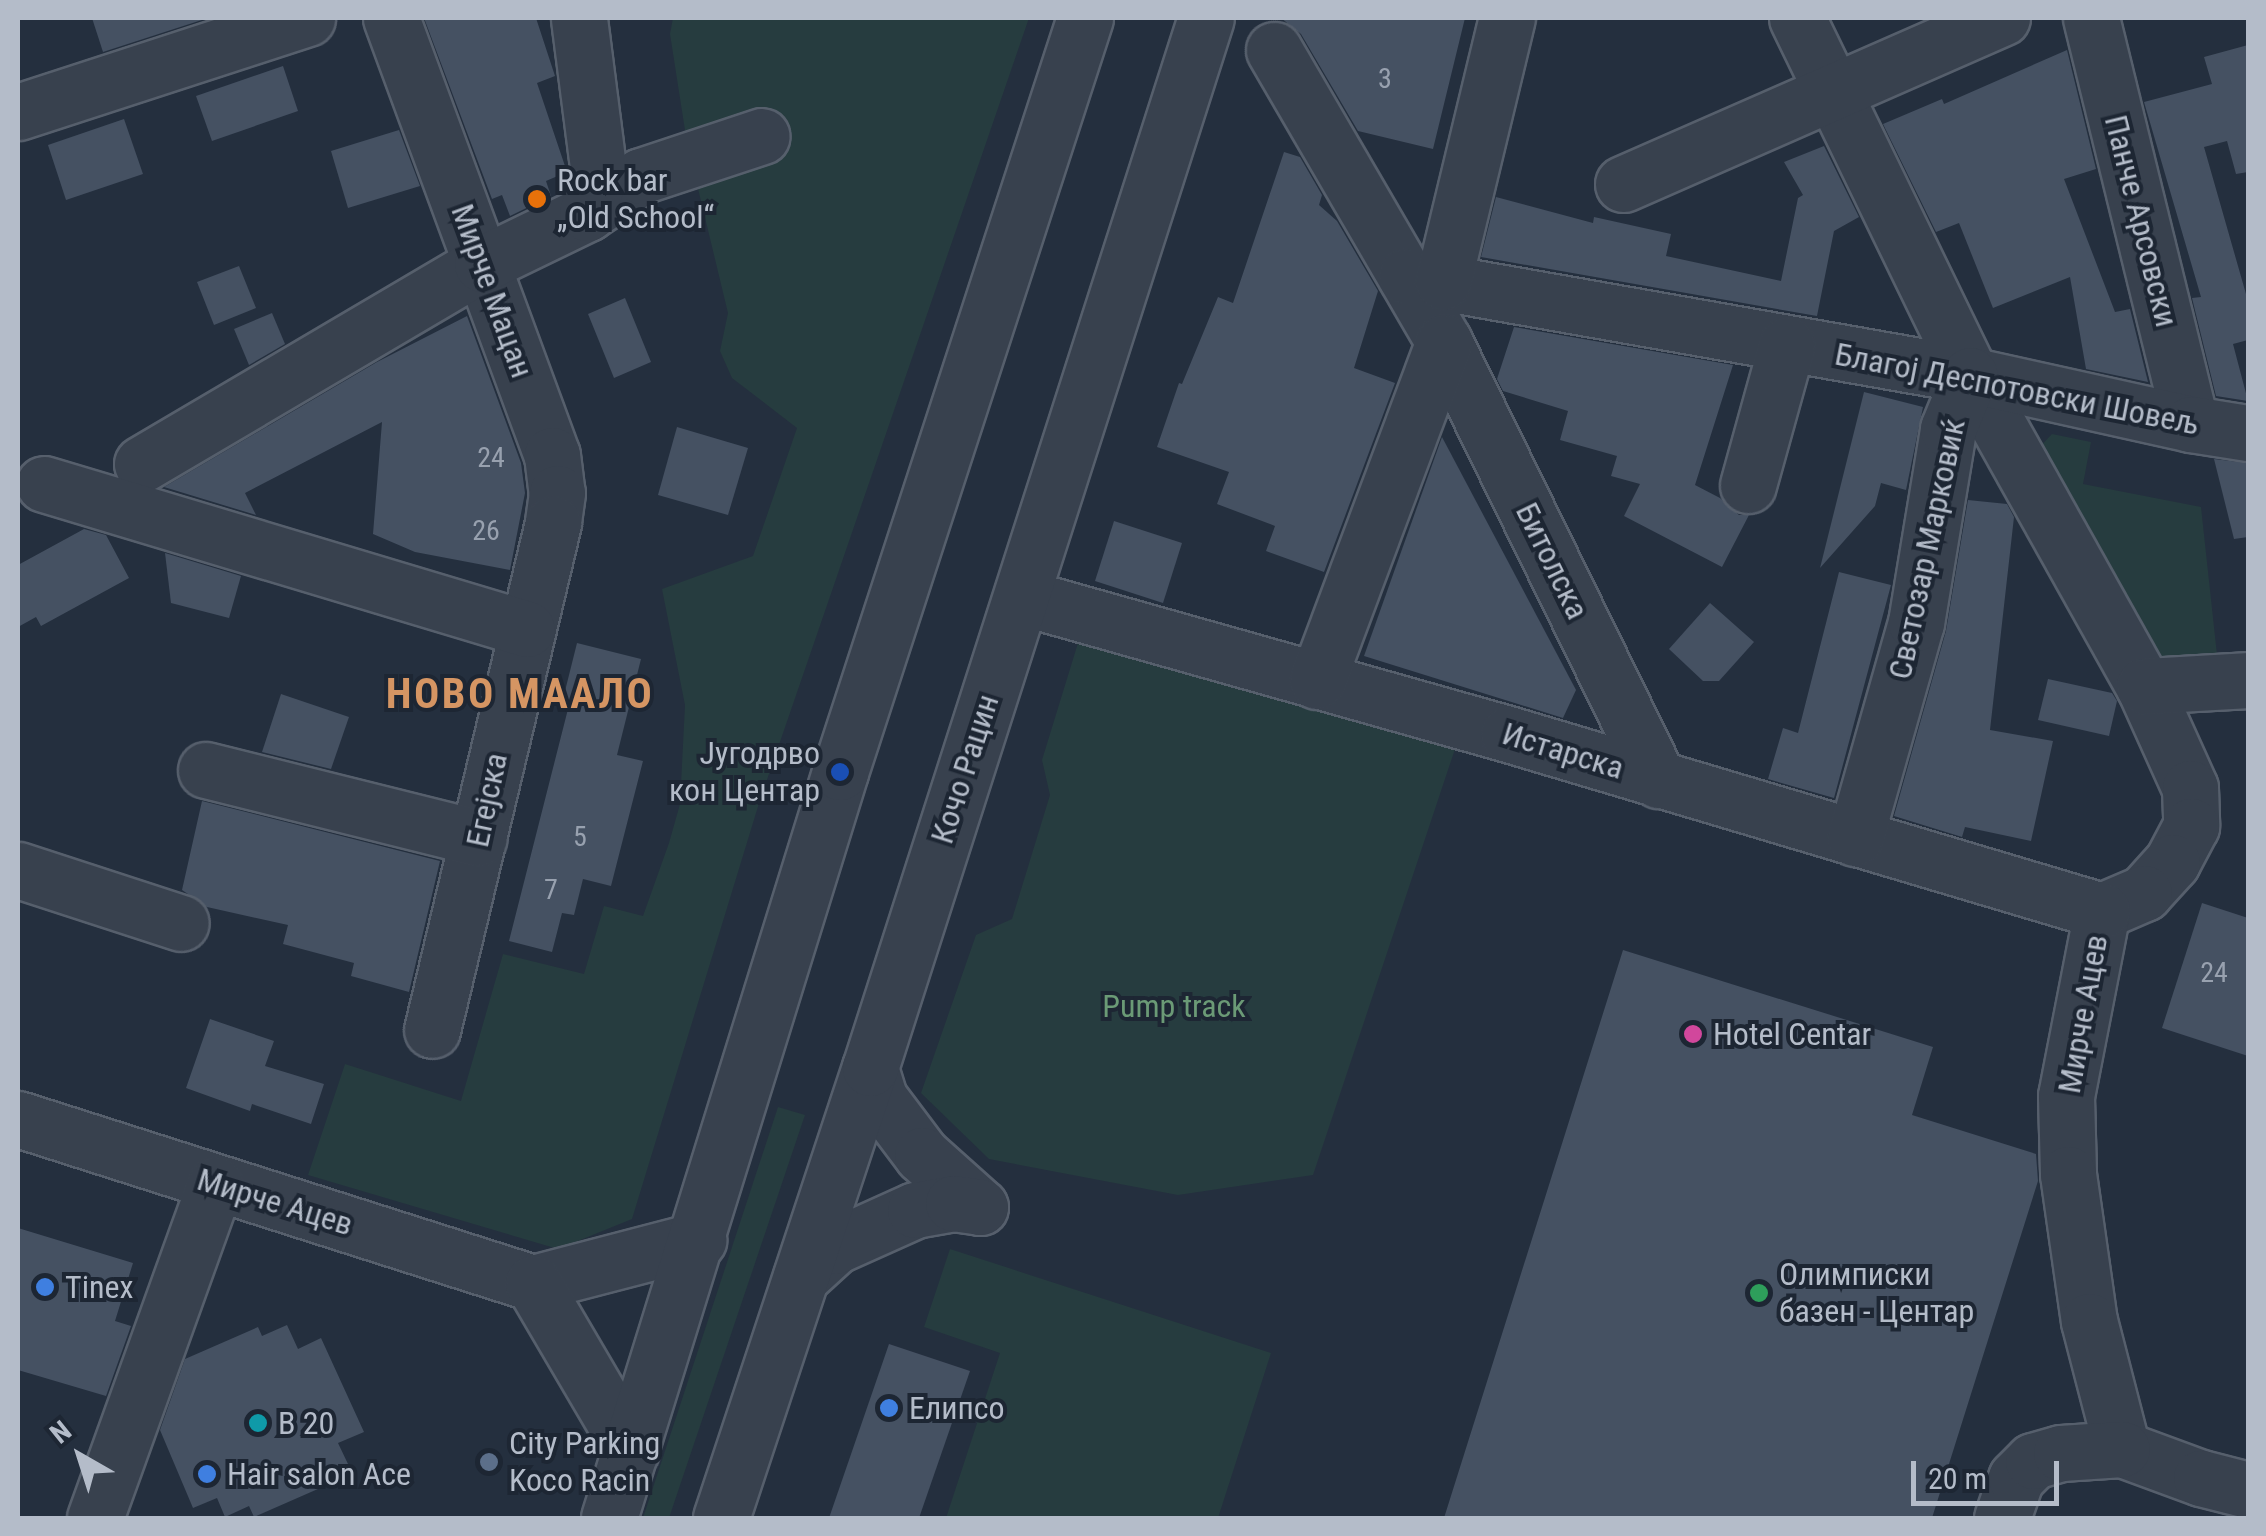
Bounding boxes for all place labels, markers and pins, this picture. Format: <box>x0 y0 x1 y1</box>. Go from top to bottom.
place label: Rock bar „Old School“ <box>557 162 714 237</box>
marker: Rock bar „Old School“ <box>526 188 548 210</box>
place label: Југодрво кон Центар <box>669 735 820 810</box>
marker: Југодрво кон Центар <box>829 761 851 783</box>
place label: Hotel Centar <box>1713 1015 1871 1053</box>
marker: Hotel Centar <box>1682 1023 1704 1045</box>
place label: Олимписки базен - Центар <box>1779 1256 1974 1331</box>
place label: Tinex <box>65 1268 134 1306</box>
marker: Tinex <box>34 1276 56 1298</box>
marker: Олимписки базен - Центар <box>1748 1282 1770 1304</box>
place label: Елипсо <box>909 1389 1005 1427</box>
marker: Елипсо <box>878 1397 900 1419</box>
place label: B 20 <box>278 1404 334 1442</box>
marker: B 20 <box>247 1412 269 1434</box>
place label: City Parking Koco Racin <box>509 1425 660 1500</box>
marker: City Parking Koco Racin <box>478 1451 500 1473</box>
place label: Hair salon Ace <box>227 1455 411 1493</box>
marker: Hair salon Ace <box>196 1463 218 1485</box>

